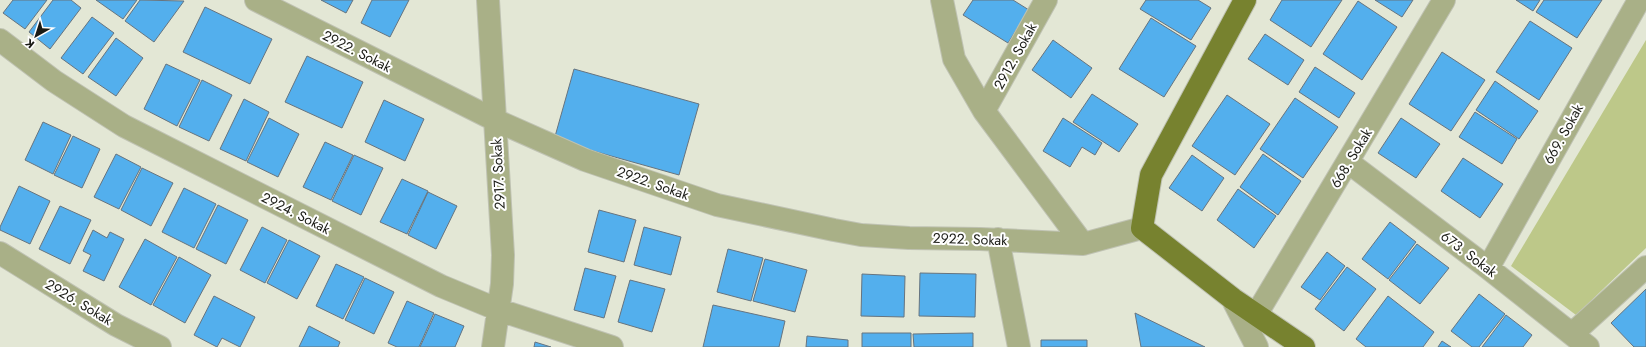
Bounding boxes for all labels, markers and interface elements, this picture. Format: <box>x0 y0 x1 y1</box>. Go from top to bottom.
north arrow <box>16 16 56 56</box>
street label: 2912. Sokak <box>989 18 1042 93</box>
street label: 2922. Sokak <box>319 25 396 77</box>
text: K <box>21 35 38 52</box>
street label: 669. Sokak <box>1538 100 1588 168</box>
street label: 668. Sokak <box>1325 124 1377 192</box>
street label: 2917. Sokak <box>486 137 510 210</box>
street label: 2922. Sokak <box>614 161 692 205</box>
street label: 2924. Sokak <box>258 187 335 239</box>
street label: 673. Sokak <box>1437 226 1502 282</box>
street label: 2922. Sokak <box>932 228 1009 250</box>
street label: 2926. Sokak <box>42 274 117 330</box>

